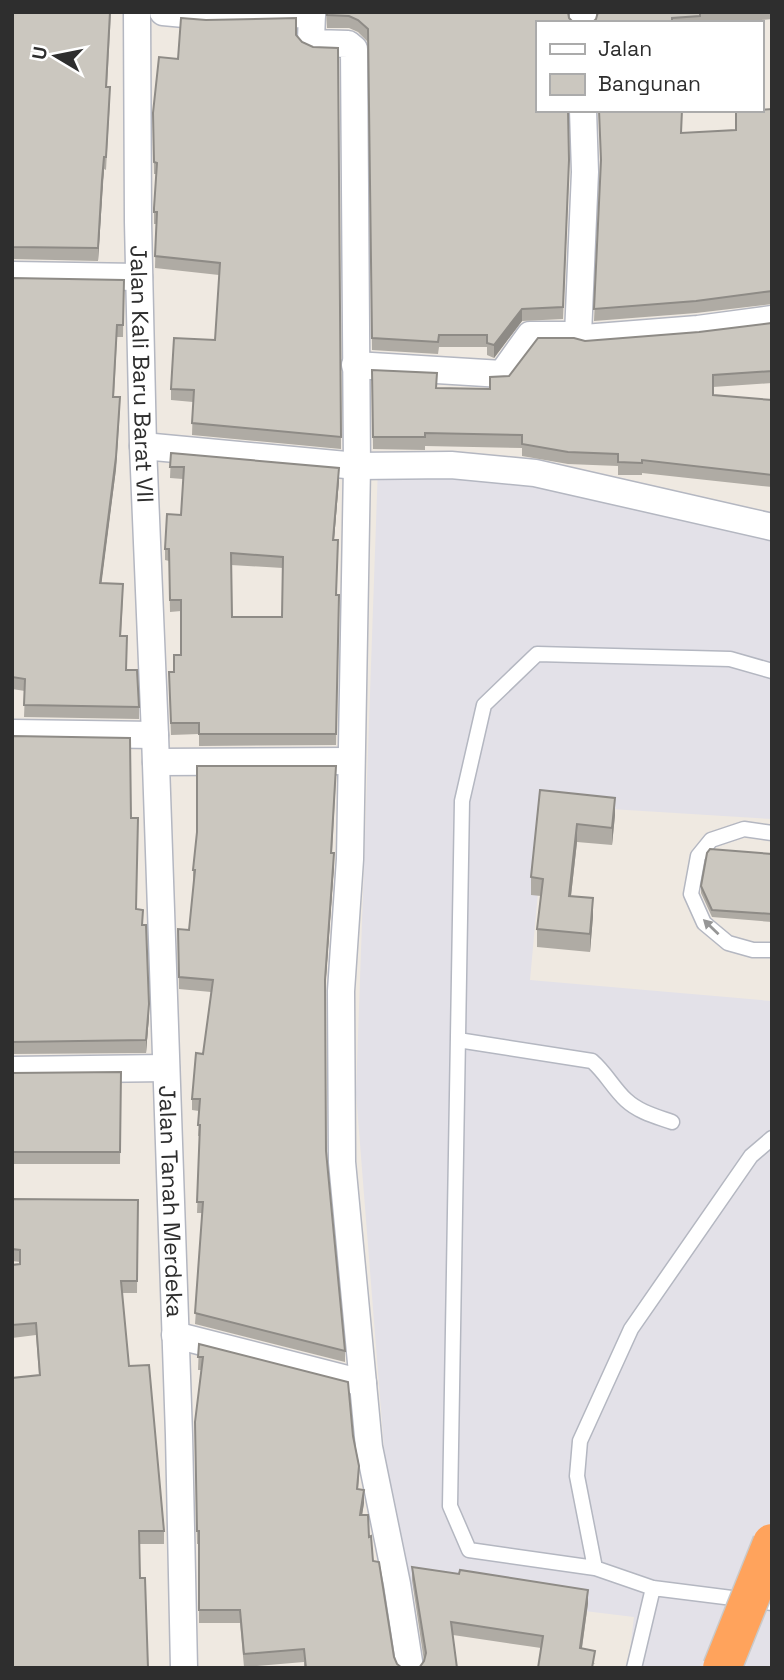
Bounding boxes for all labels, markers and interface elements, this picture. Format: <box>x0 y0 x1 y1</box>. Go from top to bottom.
north arrow <box>21 21 91 91</box>
legend <box>536 21 763 112</box>
text: Jalan <box>598 35 652 62</box>
text: U <box>26 45 53 62</box>
text: Bangunan <box>598 70 701 97</box>
street label: Jalan Kali Baru Barat VII <box>124 245 160 503</box>
one-way arrow <box>702 919 719 936</box>
street label: Jalan Tanah Merdeka <box>152 1085 190 1318</box>

